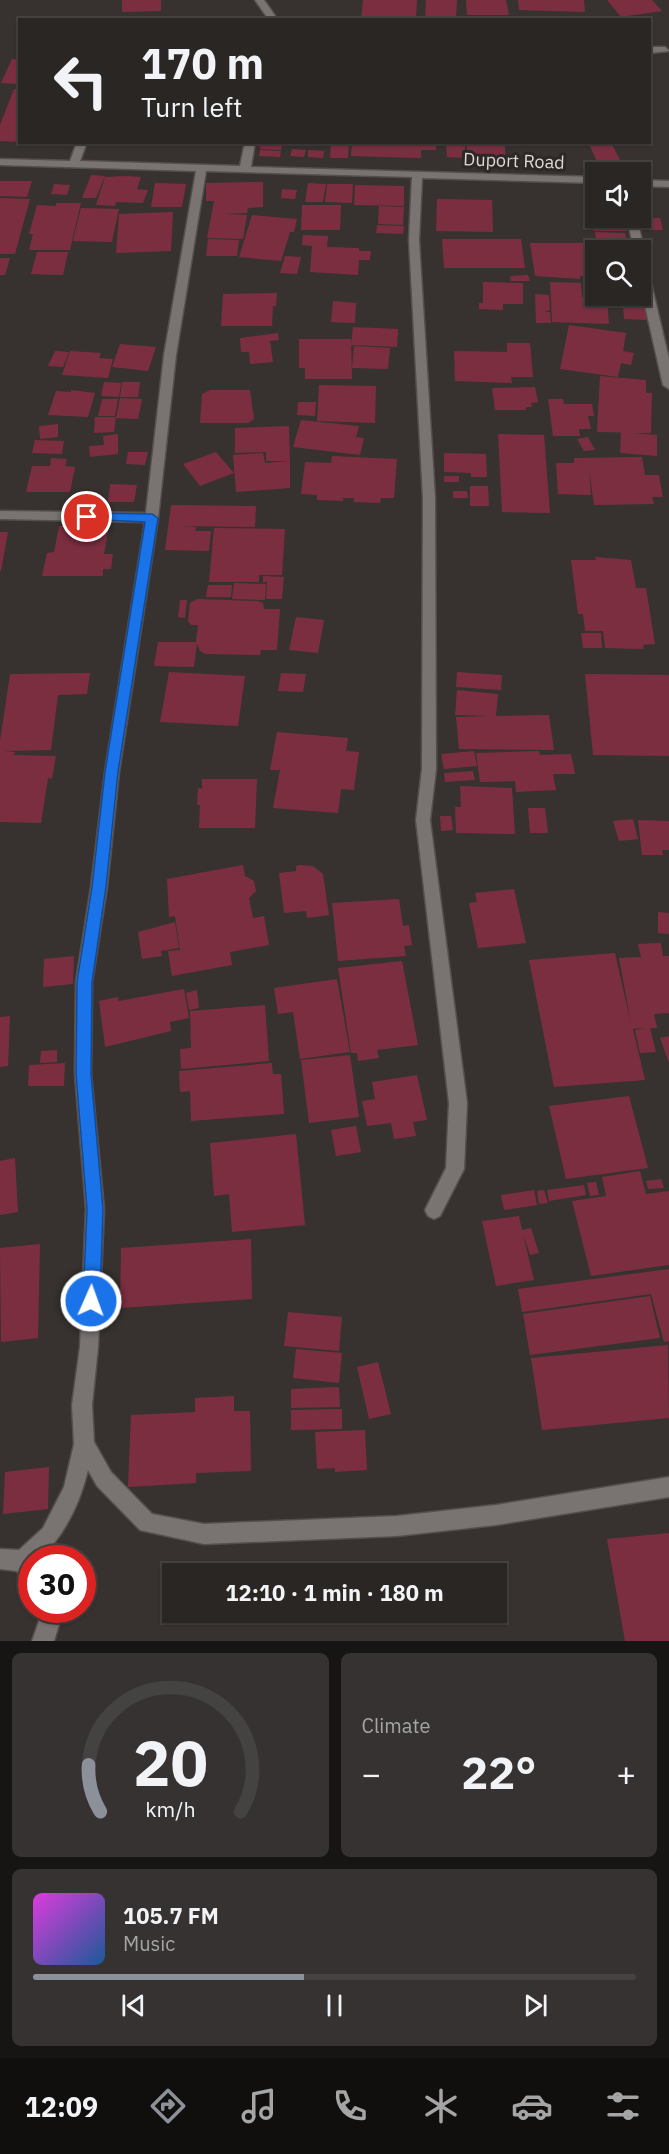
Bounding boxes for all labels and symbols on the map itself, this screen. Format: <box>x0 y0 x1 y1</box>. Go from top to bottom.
street label: Duport Road <box>463 147 565 174</box>
pin <box>61 491 112 542</box>
position arrow <box>59 1269 123 1333</box>
speed limit sign: 30 <box>18 1545 96 1623</box>

